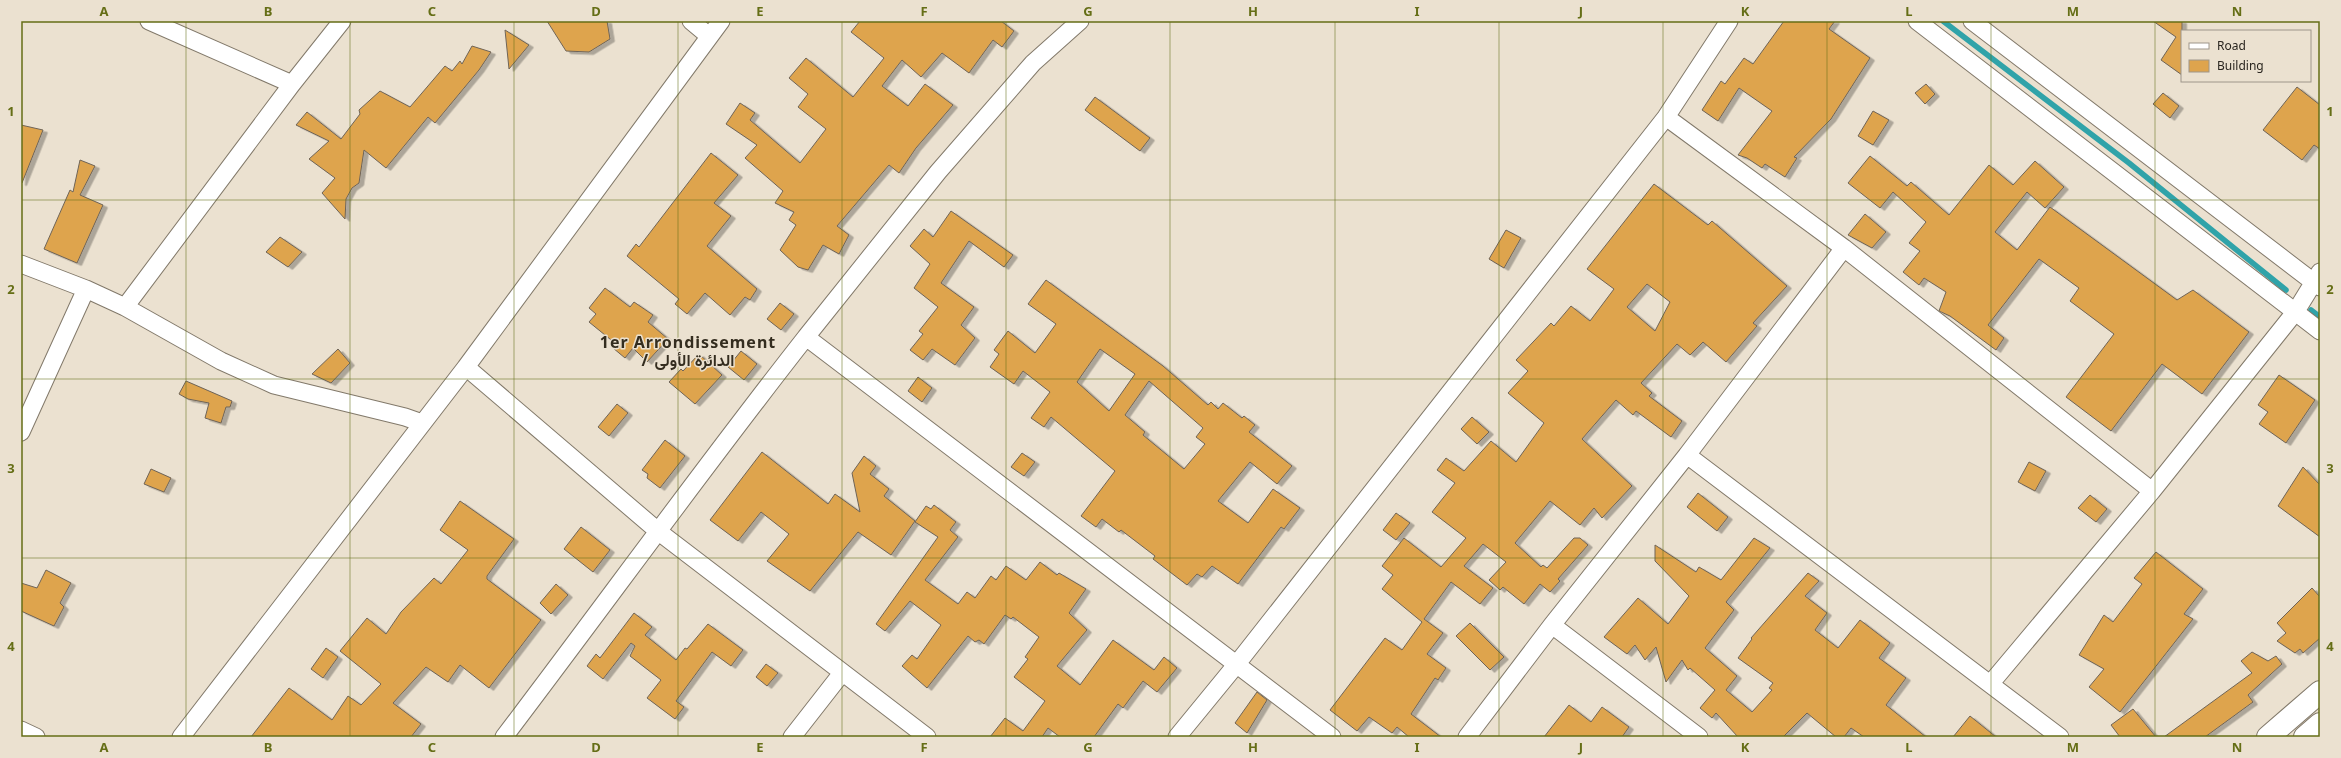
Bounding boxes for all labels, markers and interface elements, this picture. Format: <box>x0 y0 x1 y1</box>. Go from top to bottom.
text: A <box>100 2 109 20</box>
text: B <box>264 2 272 20</box>
text: C <box>428 2 436 20</box>
text: D <box>591 2 601 20</box>
text: E <box>756 2 764 20</box>
text: F <box>920 2 928 20</box>
text: G <box>1083 2 1093 20</box>
text: H <box>1248 2 1258 20</box>
text: I <box>1414 2 1420 20</box>
text: J <box>1578 2 1583 20</box>
text: K <box>1741 2 1750 20</box>
text: L <box>1905 2 1913 20</box>
text: M <box>2067 2 2079 20</box>
text: N <box>2232 2 2242 20</box>
legend <box>2181 30 2311 82</box>
text: Road <box>2217 37 2246 54</box>
text: Building <box>2217 57 2264 74</box>
text: 1 <box>7 102 15 120</box>
text: 1 <box>2326 102 2334 120</box>
text: 2 <box>7 280 15 298</box>
text: 2 <box>2326 280 2334 298</box>
district label: 1er Arrondissement / الدائرة الأولى <box>600 331 776 371</box>
text: 3 <box>7 459 15 477</box>
text: 3 <box>2326 459 2334 477</box>
text: 4 <box>7 637 15 655</box>
text: 4 <box>2326 637 2334 655</box>
text: A <box>100 738 109 756</box>
text: B <box>264 738 272 756</box>
text: C <box>428 738 436 756</box>
text: D <box>591 738 601 756</box>
text: E <box>756 738 764 756</box>
text: F <box>920 738 928 756</box>
text: G <box>1083 738 1093 756</box>
text: H <box>1248 738 1258 756</box>
text: I <box>1414 738 1420 756</box>
text: J <box>1578 738 1583 756</box>
text: K <box>1741 738 1750 756</box>
text: L <box>1905 738 1913 756</box>
text: M <box>2067 738 2079 756</box>
text: N <box>2232 738 2242 756</box>

